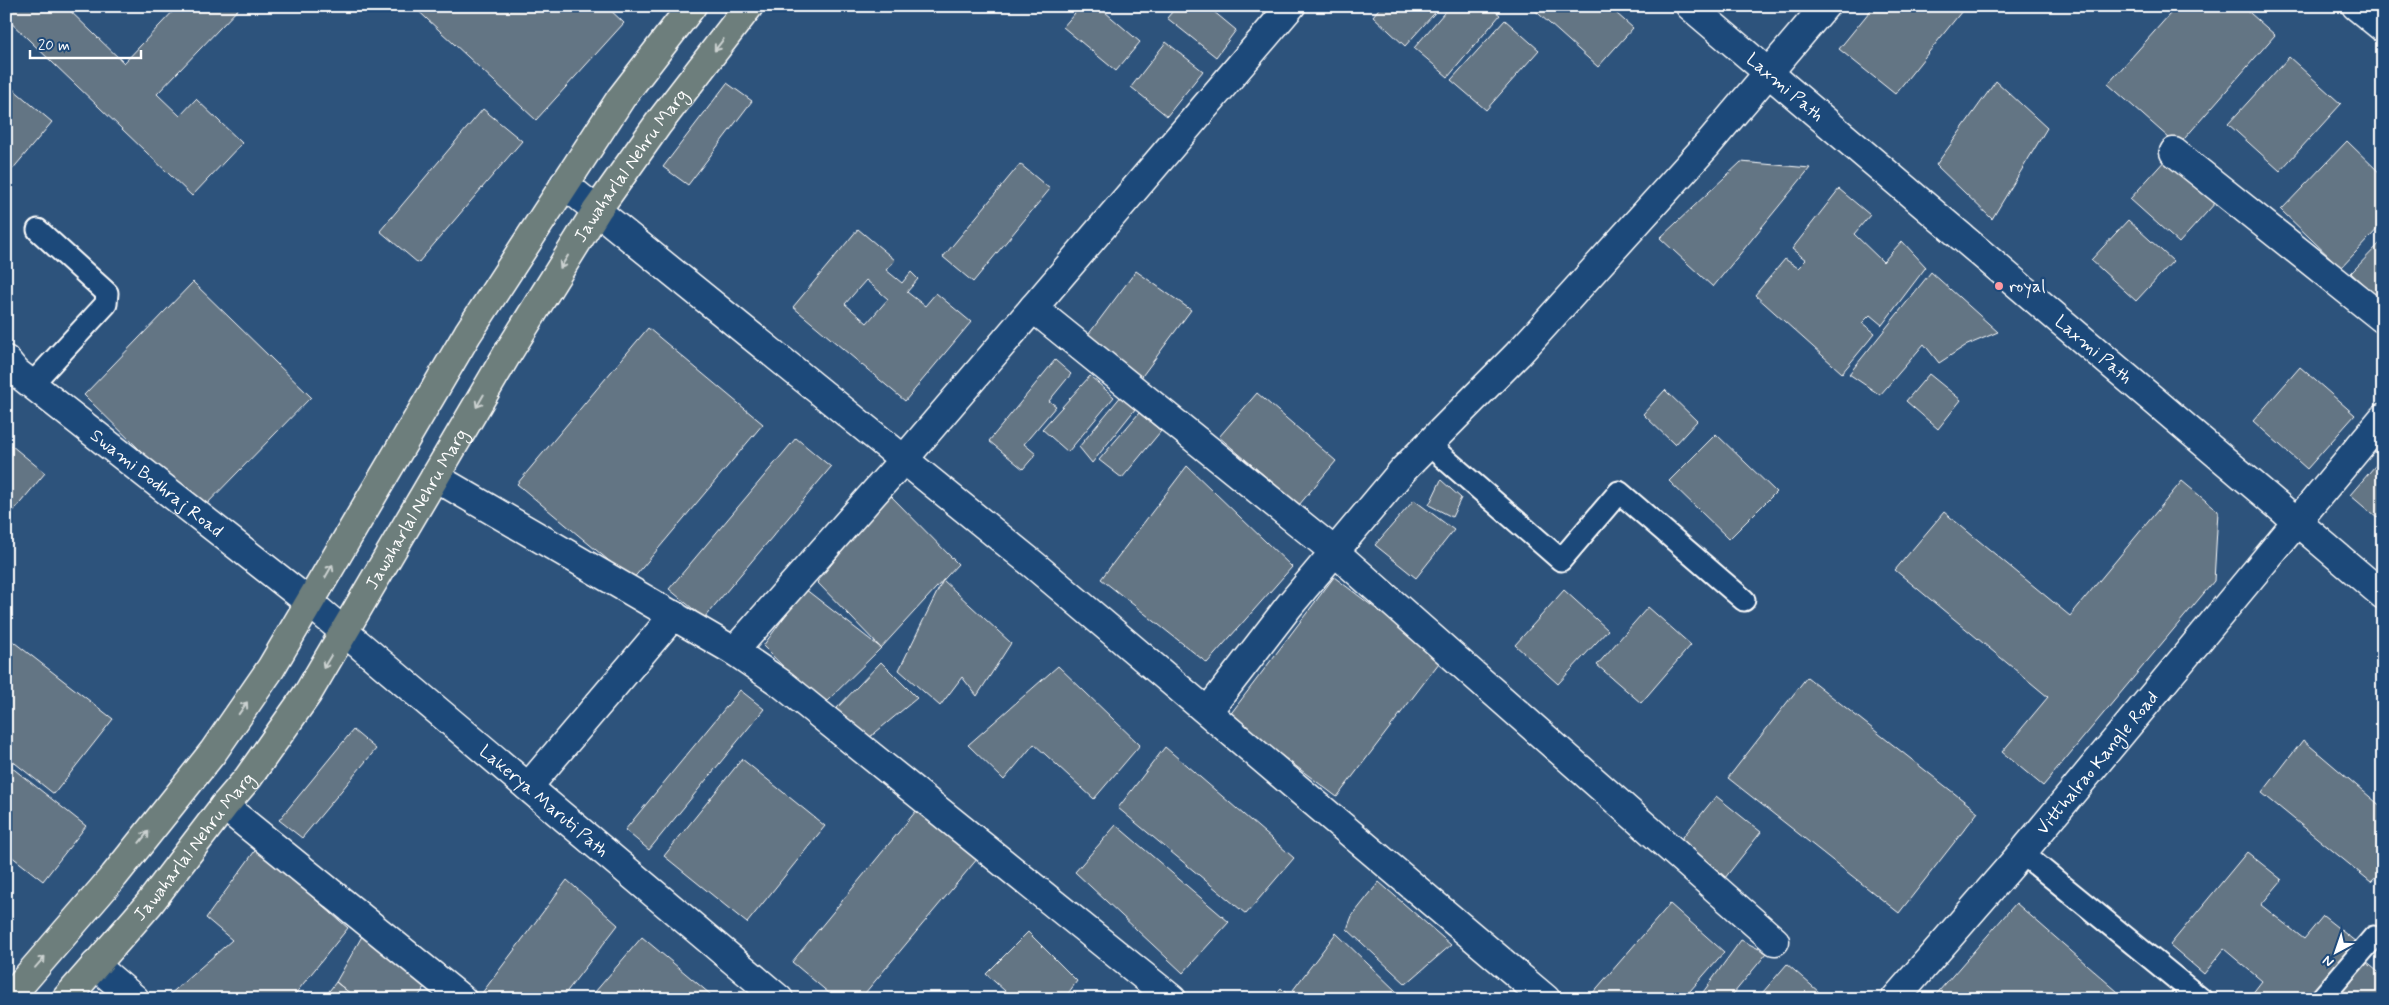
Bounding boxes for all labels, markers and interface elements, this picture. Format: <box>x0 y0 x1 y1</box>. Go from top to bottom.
scale bar <box>30 28 141 60</box>
text: 20 m <box>38 36 70 56</box>
one-way arrow <box>714 38 725 51</box>
street label: Laxmi Path <box>1741 48 1829 128</box>
street label: Jawaharlal Nehru Marg <box>569 84 694 247</box>
one-way arrow <box>559 255 569 269</box>
place label: royal <box>2009 275 2046 299</box>
marker: royal <box>1993 280 2005 292</box>
street label: Laxmi Path <box>2049 310 2137 390</box>
one-way arrow <box>474 394 484 408</box>
street label: Swami Bodhraj Road <box>85 424 228 543</box>
street label: Jawaharlal Nehru Marg <box>360 425 475 594</box>
one-way arrow <box>324 564 334 578</box>
one-way arrow <box>321 655 331 669</box>
street label: Vitthalrao Kangle Road <box>2031 686 2165 840</box>
one-way arrow <box>238 702 248 716</box>
street label: Lakerya Maruti Path <box>474 740 613 863</box>
street label: Jawaharlal Nehru Marg <box>129 768 261 927</box>
one-way arrow <box>139 831 150 844</box>
north arrow <box>2312 928 2362 978</box>
text: N <box>2319 951 2338 971</box>
one-way arrow <box>34 955 46 968</box>

